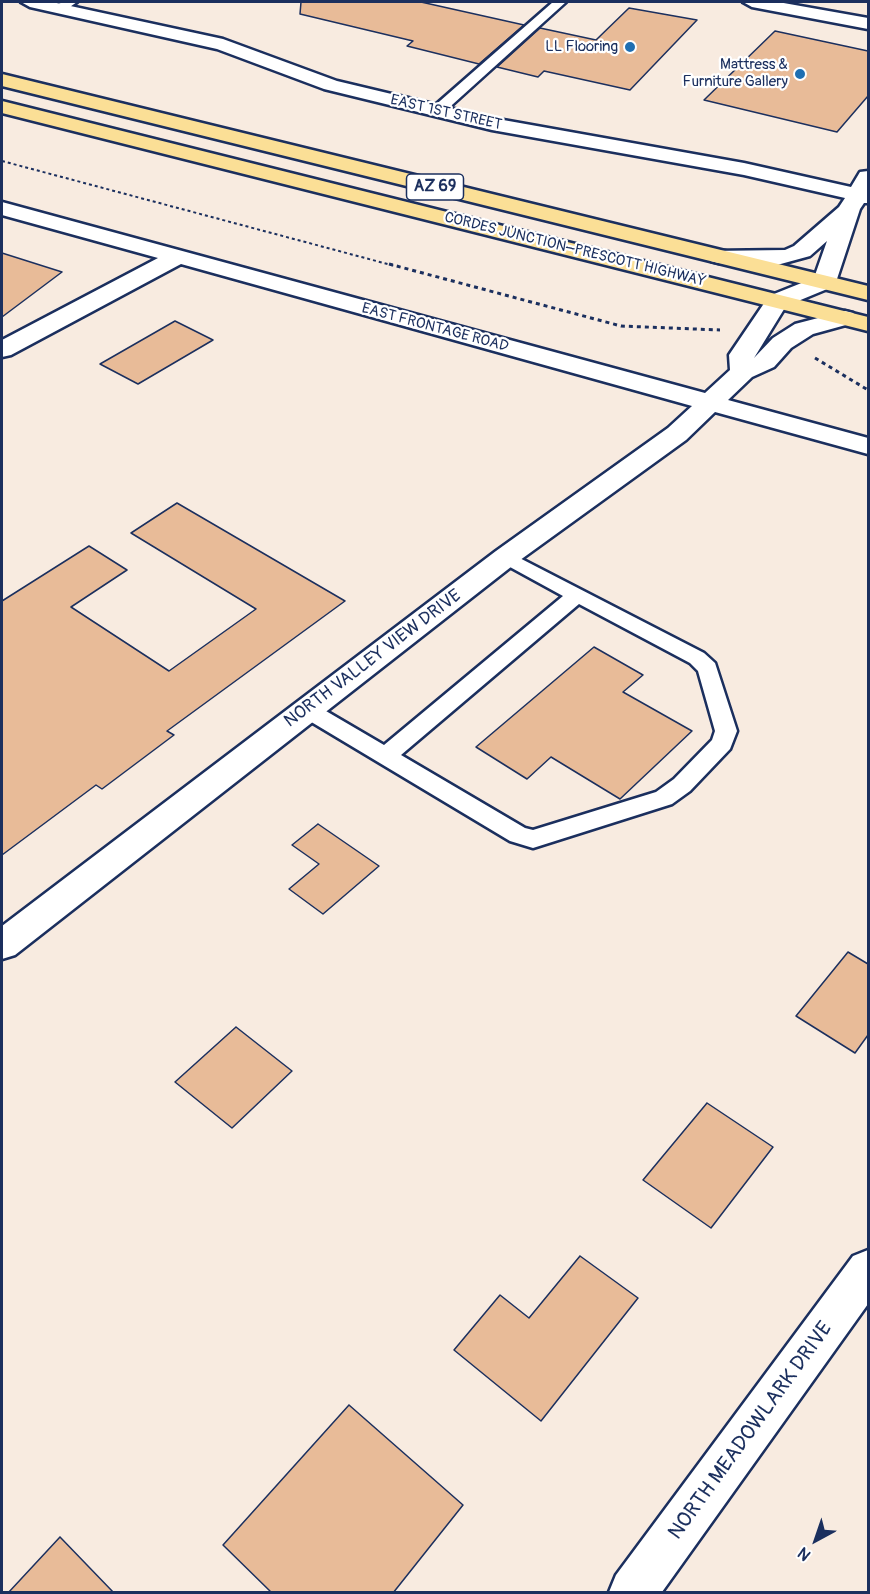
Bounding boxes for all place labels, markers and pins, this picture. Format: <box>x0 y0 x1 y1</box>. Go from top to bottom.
place label: LL Flooring <box>545 38 618 56</box>
marker: LL Flooring <box>623 40 637 54</box>
place label: Mattress & Furniture Gallery <box>682 56 788 91</box>
marker: Mattress & Furniture Gallery <box>793 67 807 81</box>

